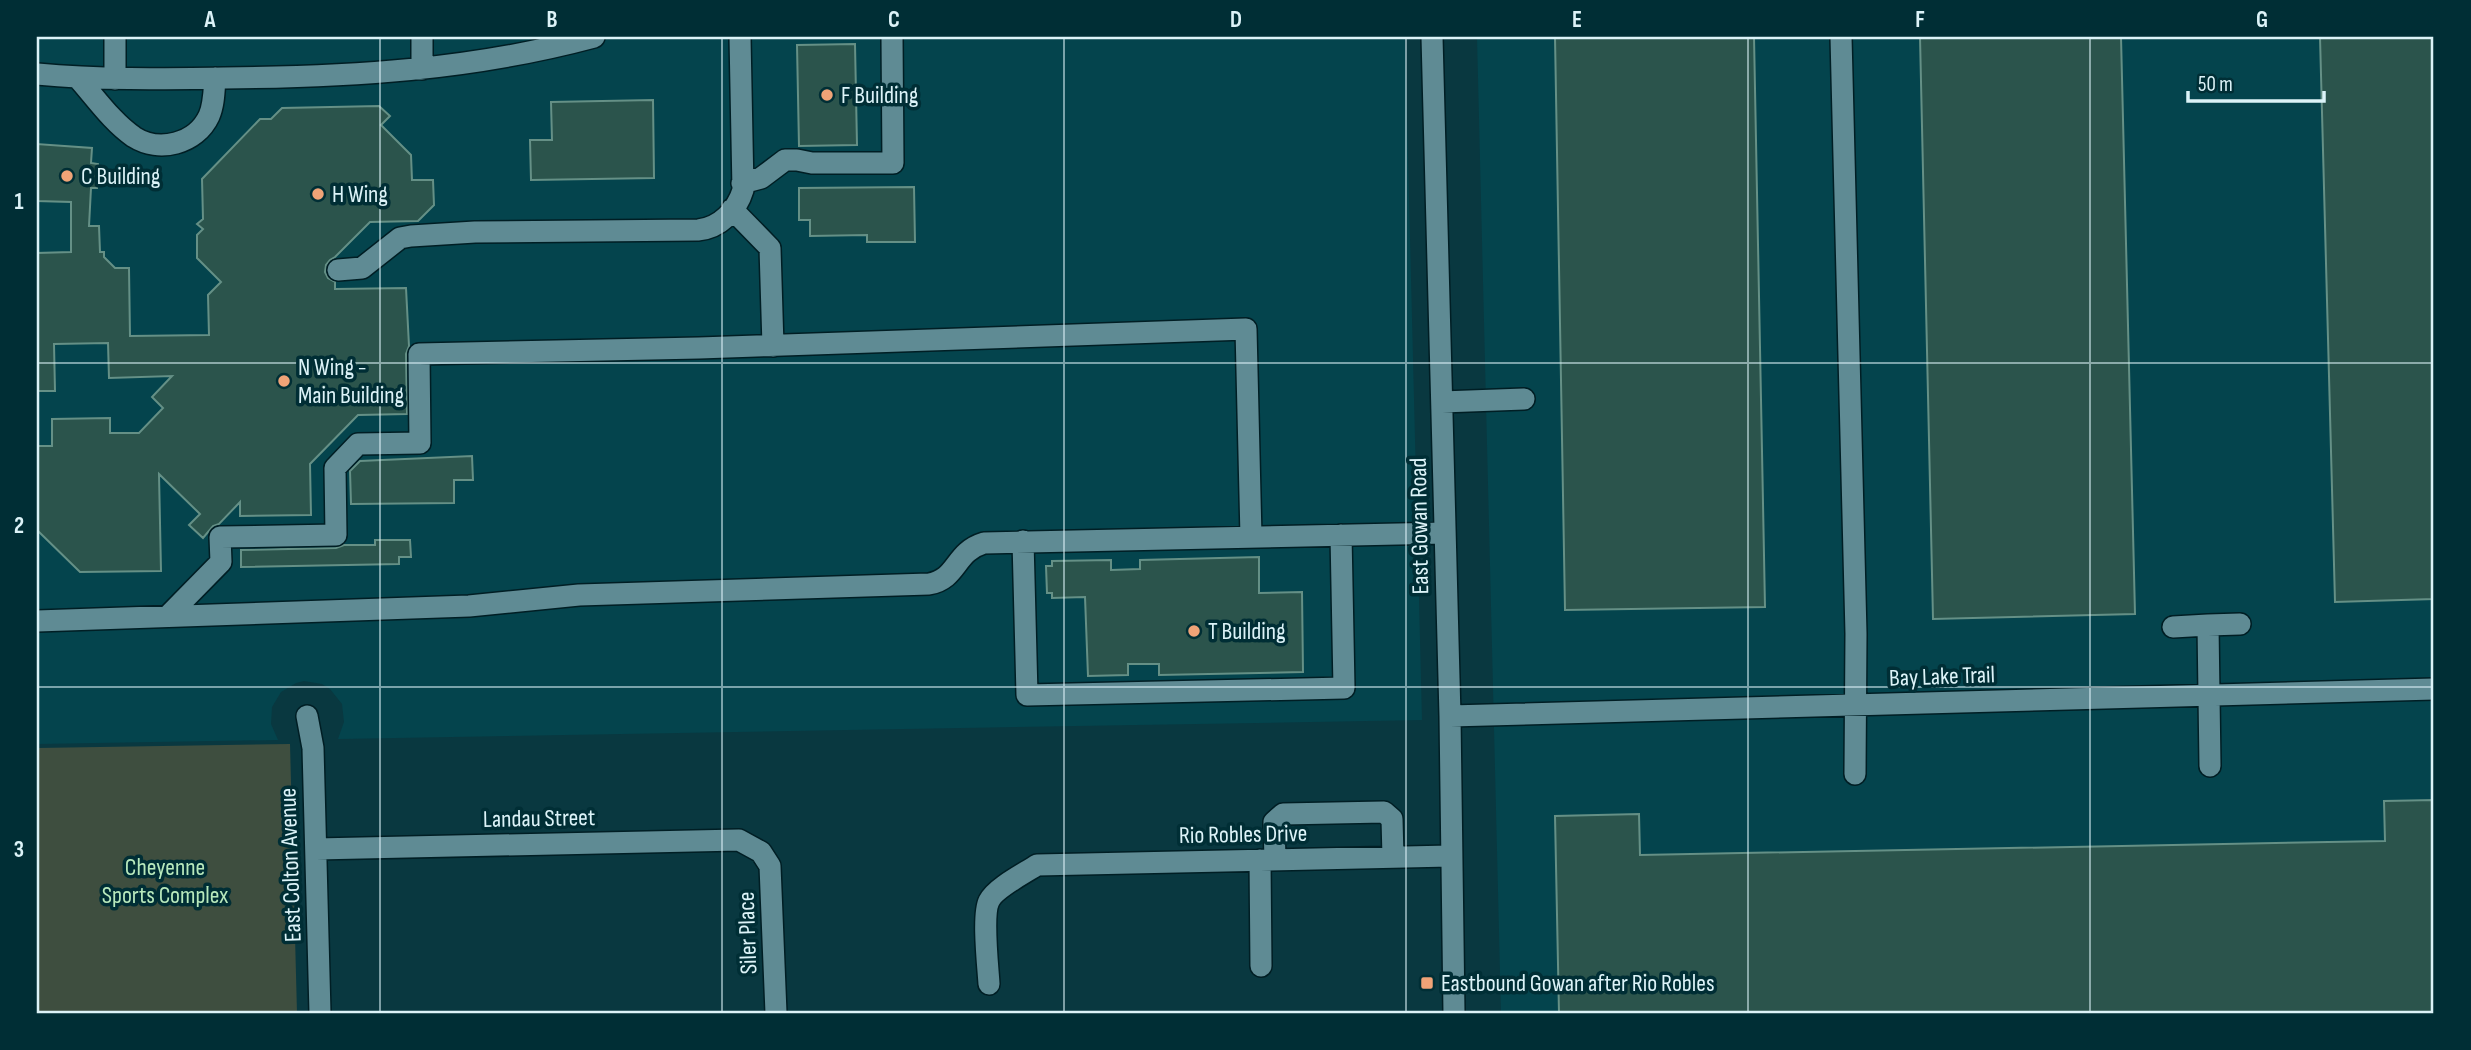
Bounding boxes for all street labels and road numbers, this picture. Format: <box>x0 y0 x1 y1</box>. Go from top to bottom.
street label: East Gowan Road <box>1404 457 1435 595</box>
street label: Bay Lake Trail <box>1889 660 1995 693</box>
street label: East Colton Avenue <box>273 787 308 943</box>
street label: Landau Street <box>483 803 595 834</box>
street label: Rio Robles Drive <box>1179 819 1308 850</box>
street label: Siler Place <box>732 891 763 975</box>

